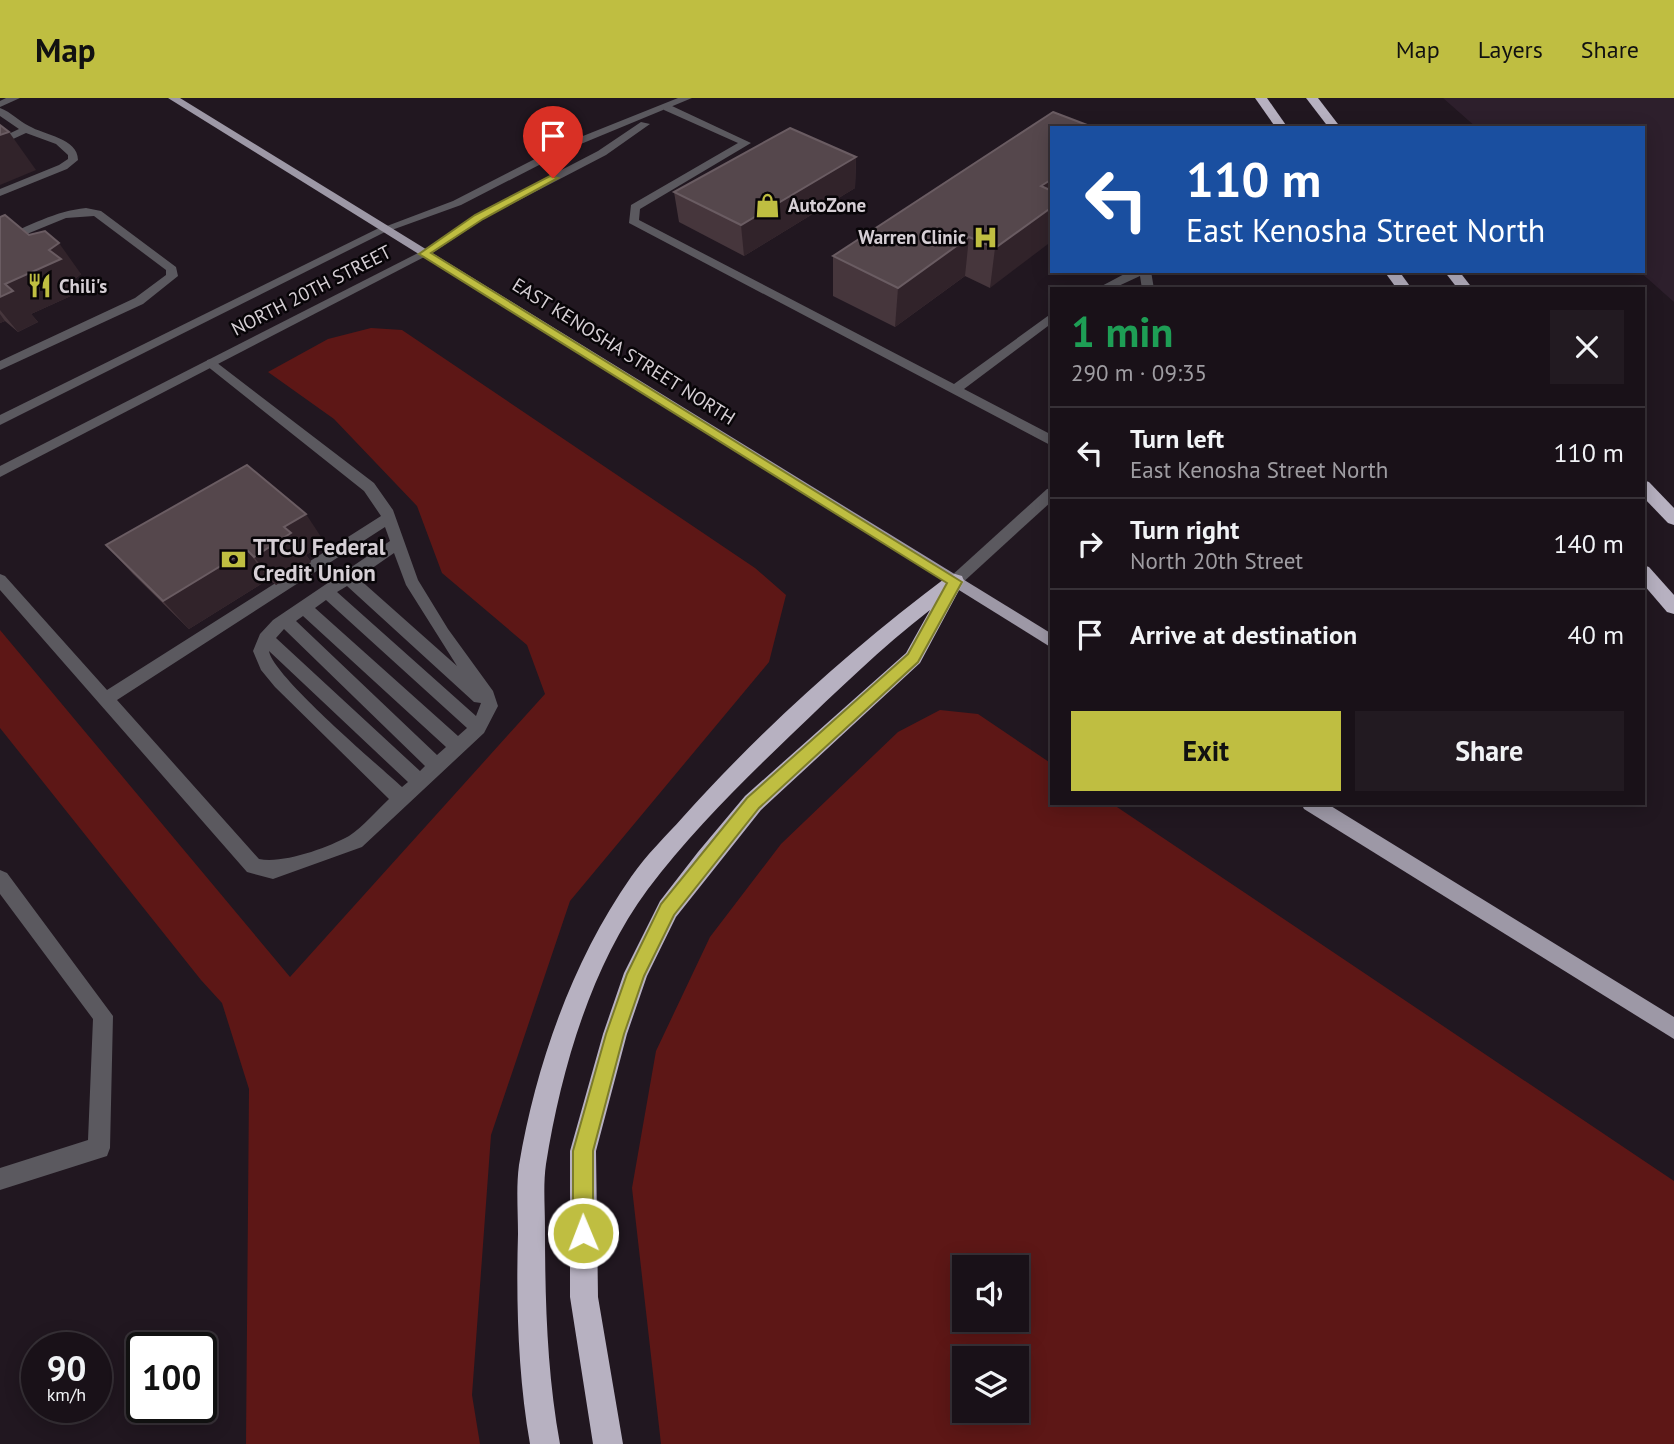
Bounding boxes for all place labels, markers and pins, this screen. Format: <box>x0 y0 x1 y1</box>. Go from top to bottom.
pin <box>523 106 583 178</box>
shop icon: AutoZone <box>754 191 782 219</box>
place label: AutoZone <box>788 193 866 217</box>
hospital icon: Warren Clinic <box>972 223 1000 251</box>
place label: Warren Clinic <box>858 225 966 249</box>
restaurant icon: Chili's <box>25 272 53 300</box>
place label: Chili's <box>59 274 107 298</box>
place label: TTCU Federal Credit Union <box>253 532 386 587</box>
bank icon: TTCU Federal Credit Union <box>219 545 247 573</box>

